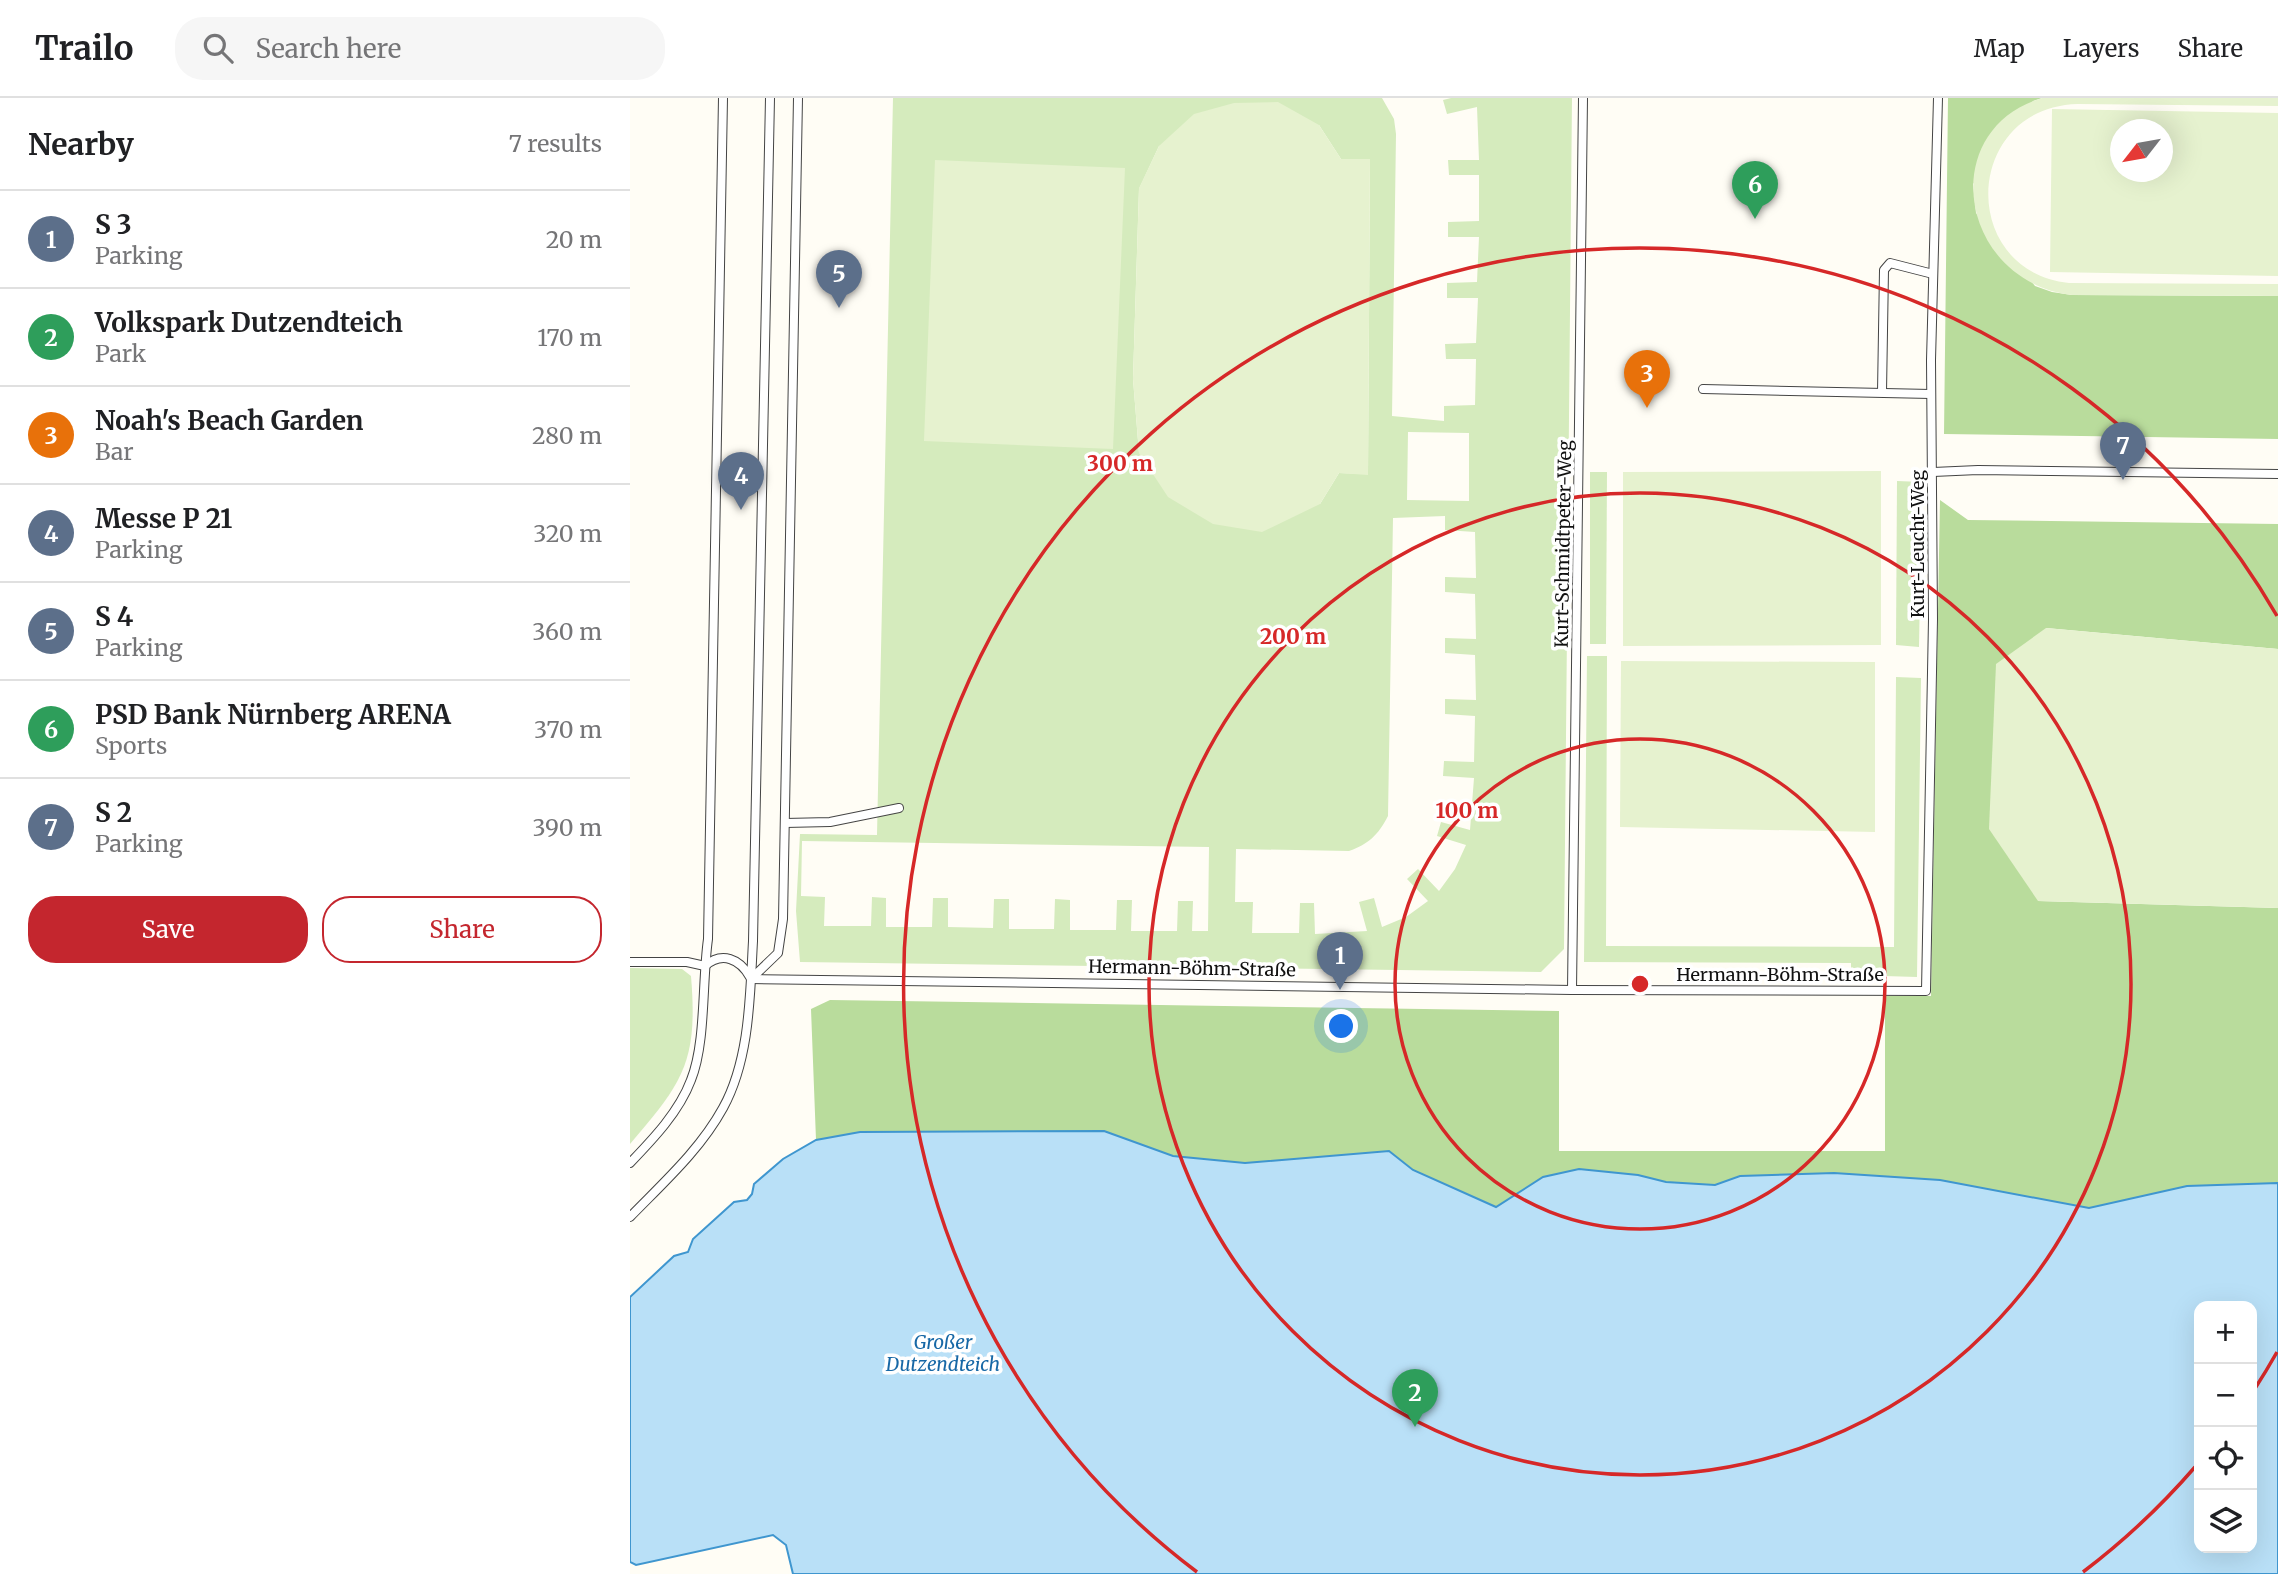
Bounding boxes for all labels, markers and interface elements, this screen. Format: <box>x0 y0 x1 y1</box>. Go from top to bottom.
search box <box>175 17 665 80</box>
text: Trailo <box>35 28 133 69</box>
icon: search <box>199 29 237 67</box>
text: Search here <box>255 32 401 65</box>
text: Map <box>1974 33 2025 64</box>
text: Layers <box>2063 33 2139 64</box>
text: Share <box>2177 33 2243 64</box>
north arrow <box>2110 119 2173 182</box>
text: Nearby <box>28 125 134 163</box>
text: 7 results <box>509 129 602 158</box>
pin: 6 <box>1732 161 1778 219</box>
text: S 3 <box>95 208 132 241</box>
text: 1 <box>46 225 56 254</box>
text: 20 m <box>546 225 602 254</box>
text: Parking <box>95 241 183 270</box>
pin: 5 <box>816 250 862 308</box>
text: Volkspark Dutzendteich <box>95 306 403 339</box>
text: 2 <box>44 323 58 352</box>
text: 170 m <box>537 323 602 352</box>
text: Park <box>95 339 146 368</box>
pin: 3 <box>1624 350 1670 408</box>
text: Noah's Beach Garden <box>95 404 363 437</box>
text: 3 <box>44 421 58 450</box>
text: 280 m <box>532 421 602 450</box>
pin: 7 <box>2100 422 2146 480</box>
text: Bar <box>95 437 134 466</box>
street label: Kurt-Schmidtpeter-Weg <box>1550 440 1576 648</box>
text: 300 m <box>1087 450 1153 477</box>
pin: 4 <box>718 452 764 510</box>
street label: Kurt-Leucht-Weg <box>1906 470 1929 618</box>
text: Messe P 21 <box>95 502 232 535</box>
text: 4 <box>44 519 58 548</box>
text: 320 m <box>533 519 602 548</box>
text: Parking <box>95 535 183 564</box>
text: S 4 <box>95 600 133 633</box>
text: 5 <box>44 617 58 646</box>
text: 360 m <box>532 617 602 646</box>
text: 200 m <box>1260 623 1326 650</box>
text: Parking <box>95 633 183 662</box>
text: PSD Bank Nürnberg ARENA <box>95 698 451 731</box>
text: 6 <box>44 715 58 744</box>
text: 370 m <box>534 715 602 744</box>
text: Sports <box>95 731 167 760</box>
text: S 2 <box>95 796 132 829</box>
text: 100 m <box>1436 797 1498 824</box>
text: 7 <box>44 813 58 842</box>
text: 390 m <box>532 813 602 842</box>
text: Parking <box>95 829 183 858</box>
button: Save <box>28 896 308 963</box>
button: Share <box>322 896 602 963</box>
pin: 1 <box>1317 932 1363 990</box>
street label: Hermann-Böhm-Straße <box>1088 955 1296 981</box>
street label: Hermann-Böhm-Straße <box>1676 963 1884 986</box>
centre of rings <box>1628 972 1652 996</box>
your location <box>1324 1009 1358 1043</box>
map controls <box>2194 1301 2257 1553</box>
button: + <box>2194 1301 2257 1364</box>
water label: Großer Dutzendteich <box>885 1330 1000 1376</box>
button: − <box>2194 1364 2257 1427</box>
pin: 2 <box>1392 1369 1438 1427</box>
button: locate <box>2194 1427 2257 1490</box>
button: layers <box>2194 1490 2257 1553</box>

